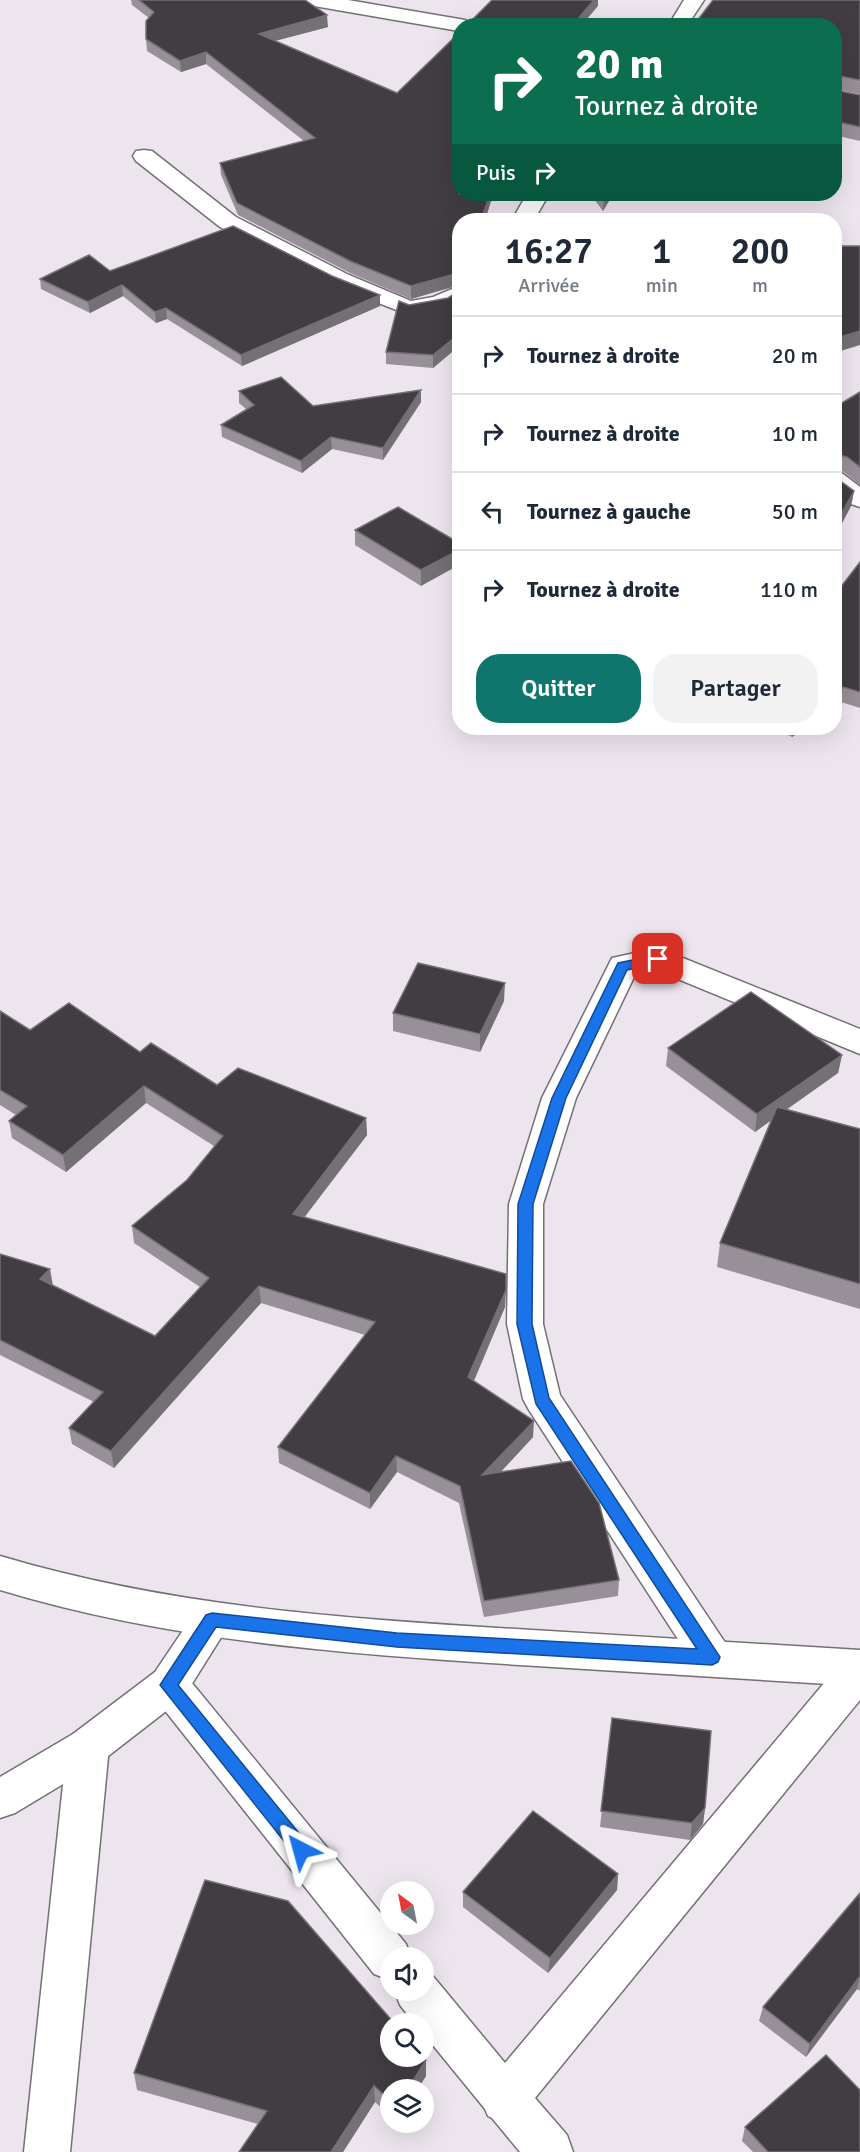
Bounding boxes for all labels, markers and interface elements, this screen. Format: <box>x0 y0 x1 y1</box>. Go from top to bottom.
text: 20 m <box>575 39 664 90</box>
icon: right <box>476 42 554 120</box>
text: Tournez à droite <box>575 90 758 123</box>
icon: right <box>528 156 561 189</box>
text: Puis <box>476 159 516 186</box>
text: 16:27 <box>505 229 593 274</box>
text: 1 <box>652 229 672 274</box>
text: 200 <box>731 229 789 274</box>
text: Arrivée <box>518 273 580 298</box>
text: min <box>646 273 678 298</box>
text: m <box>752 273 768 298</box>
icon: right <box>476 339 509 372</box>
text: Tournez à droite <box>527 342 680 369</box>
text: 20 m <box>772 342 818 369</box>
icon: right <box>476 417 509 450</box>
text: Tournez à droite <box>527 420 680 447</box>
text: 10 m <box>772 420 818 447</box>
icon: left <box>476 495 509 528</box>
text: Tournez à gauche <box>527 498 691 525</box>
text: 50 m <box>772 498 818 525</box>
icon: right <box>476 573 509 606</box>
text: Tournez à droite <box>527 576 680 603</box>
text: 110 m <box>760 576 818 603</box>
button: Quitter <box>476 654 641 723</box>
button: Partager <box>653 654 818 723</box>
pin <box>632 933 683 984</box>
icon: arrive <box>641 942 674 975</box>
position arrow <box>269 1818 333 1882</box>
north arrow <box>380 1881 434 1935</box>
map controls <box>380 1881 434 2133</box>
button: sound <box>380 1947 434 2001</box>
button: search <box>380 2013 434 2067</box>
button: layers <box>380 2079 434 2133</box>

